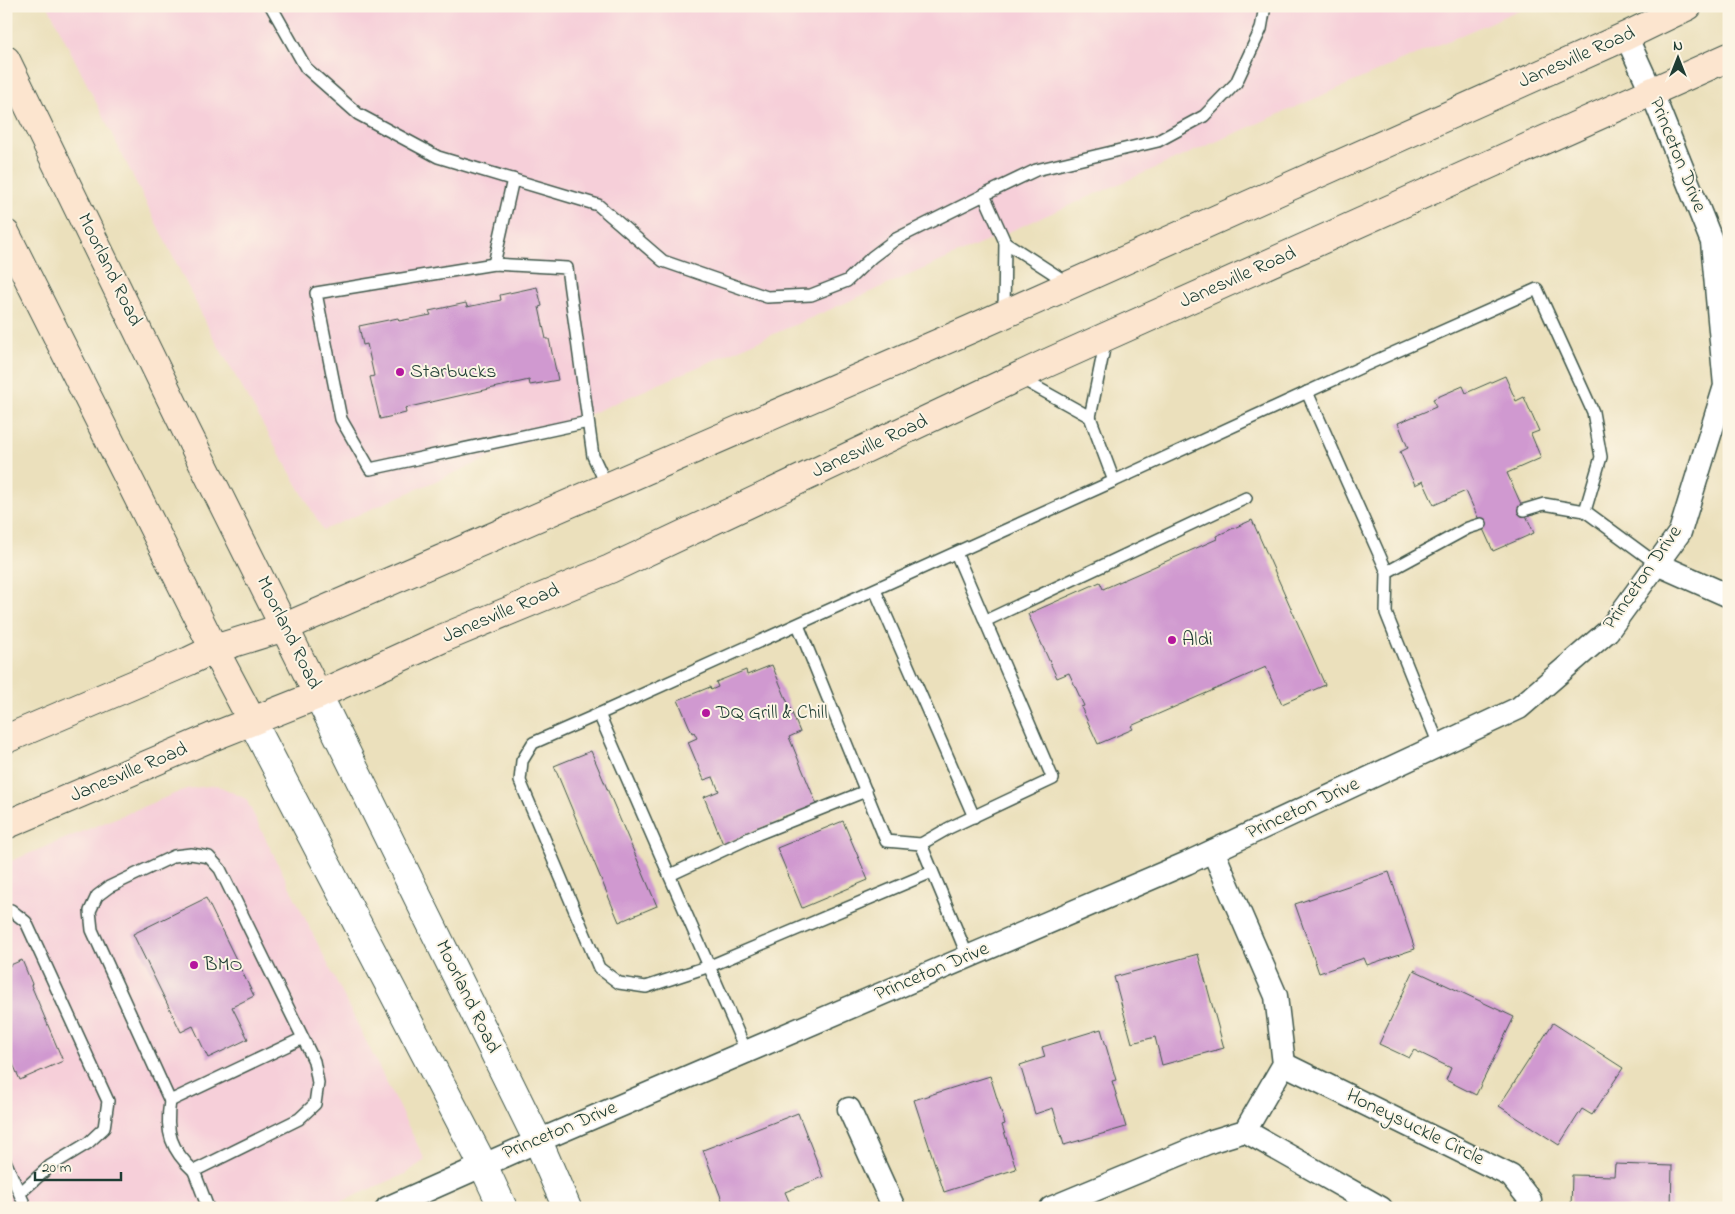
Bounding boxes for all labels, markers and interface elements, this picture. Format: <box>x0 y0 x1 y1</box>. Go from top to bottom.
street label: Janesville Road <box>1514 19 1640 97</box>
north arrow <box>1652 32 1702 82</box>
text: N <box>1673 36 1683 57</box>
street label: Princeton Drive <box>1641 93 1713 217</box>
street label: Moorland Road <box>69 208 149 332</box>
street label: Janesville Road <box>1175 239 1301 317</box>
place label: Starbucks <box>410 358 496 387</box>
marker: Starbucks <box>394 366 406 378</box>
street label: Janesville Road <box>807 407 933 487</box>
street label: Princeton Drive <box>1596 520 1690 636</box>
street label: Moorland Road <box>248 571 328 695</box>
street label: Janesville Road <box>438 576 564 652</box>
place label: Aldi <box>1182 626 1213 655</box>
marker: Aldi <box>1166 634 1178 646</box>
place label: DQ Grill & Chill <box>715 699 828 728</box>
marker: DQ Grill & Chill <box>700 707 712 719</box>
street label: Janesville Road <box>66 735 192 811</box>
street label: Princeton Drive <box>1242 770 1364 848</box>
street label: Moorland Road <box>427 935 507 1059</box>
street label: Princeton Drive <box>870 935 994 1009</box>
place label: BMO <box>203 951 243 980</box>
marker: BMO <box>188 959 200 971</box>
street label: Honeysuckle Circle <box>1341 1082 1489 1174</box>
street label: Princeton Drive <box>498 1094 622 1168</box>
scale bar <box>35 1149 121 1181</box>
text: 20 m <box>42 1157 72 1179</box>

